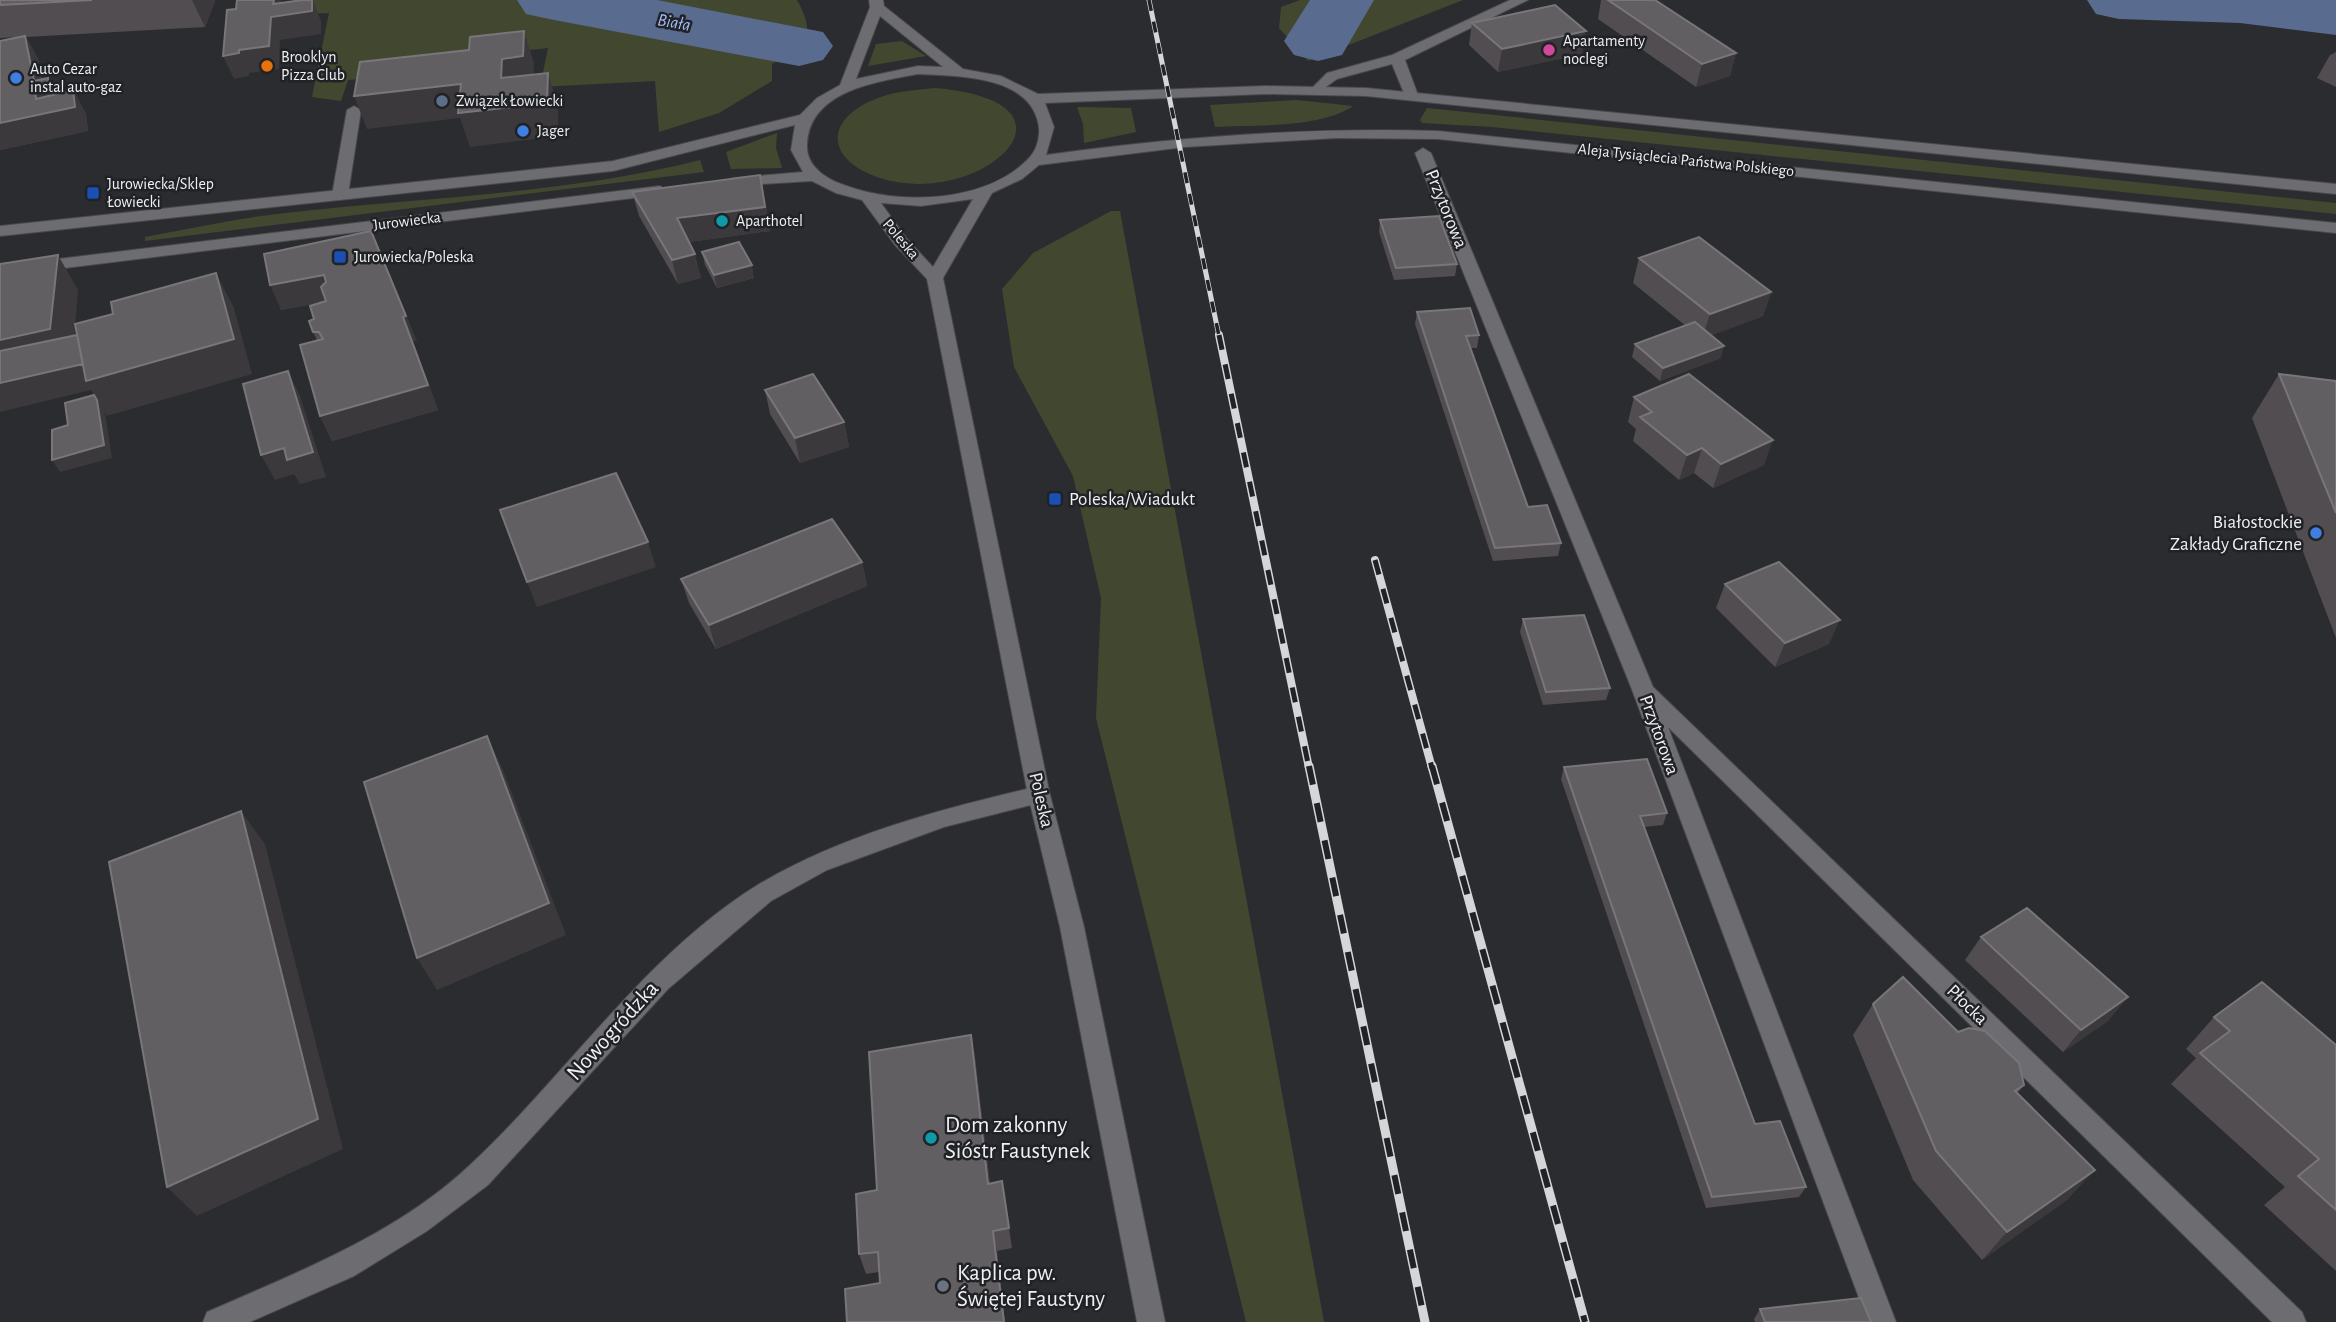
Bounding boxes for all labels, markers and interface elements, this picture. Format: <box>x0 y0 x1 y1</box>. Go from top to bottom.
water label: Biała <box>656 11 692 35</box>
place label: Apartamenty noclegi <box>1563 33 1645 67</box>
marker: Apartamenty noclegi <box>1541 42 1557 58</box>
place label: Brooklyn Pizza Club <box>281 49 345 83</box>
marker: Brooklyn Pizza Club <box>259 58 275 74</box>
place label: Auto Cezar instal auto-gaz <box>30 61 122 95</box>
marker: Auto Cezar instal auto-gaz <box>8 70 24 86</box>
marker: Związek Łowiecki <box>434 93 450 109</box>
place label: Związek Łowiecki <box>456 93 563 109</box>
marker: Jager <box>515 123 531 139</box>
place label: Jager <box>537 123 570 139</box>
street label: Aleja Tysiąclecia Państwa Polskiego <box>1577 141 1795 180</box>
street label: Przytorowa <box>1422 167 1470 251</box>
place label: Jurowiecka/Sklep Łowiecki <box>107 176 214 210</box>
marker: Jurowiecka/Sklep Łowiecki <box>85 185 101 201</box>
street label: Jurowiecka <box>372 209 442 233</box>
marker: Aparthotel <box>714 213 730 229</box>
place label: Aparthotel <box>736 213 803 229</box>
street label: Poleska <box>880 216 922 262</box>
marker: Jurowiecka/Poleska <box>332 249 348 265</box>
place label: Jurowiecka/Poleska <box>354 249 474 265</box>
place label: Poleska/Wiadukt <box>1069 490 1195 509</box>
marker: Poleska/Wiadukt <box>1047 491 1063 507</box>
place label: Białostockie Zakłady Graficzne <box>2170 513 2302 554</box>
marker: Białostockie Zakłady Graficzne <box>2308 525 2324 541</box>
street label: Przytorowa <box>1636 693 1682 777</box>
street label: Poleska <box>1025 771 1057 830</box>
street label: Nowogródzka <box>563 977 663 1085</box>
street label: Płocka <box>1943 981 1991 1029</box>
place label: Dom zakonny Sióstr Faustynek <box>945 1114 1091 1163</box>
marker: Dom zakonny Sióstr Faustynek <box>923 1130 939 1146</box>
place label: Kaplica pw. Świętej Faustyny <box>957 1262 1105 1311</box>
marker: Kaplica pw. Świętej Faustyny <box>935 1278 951 1294</box>

